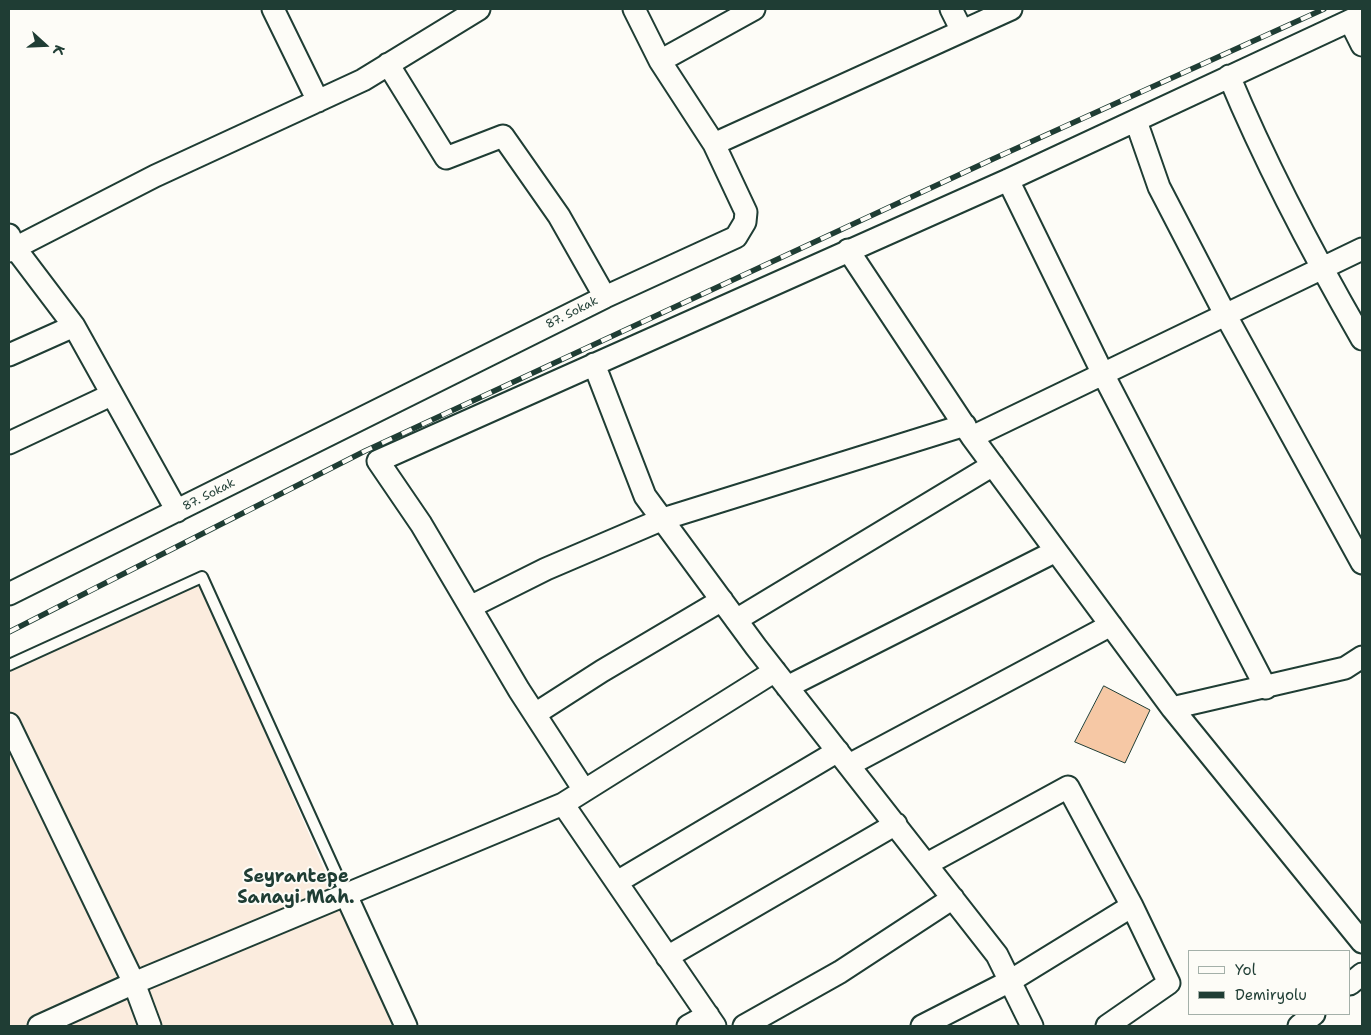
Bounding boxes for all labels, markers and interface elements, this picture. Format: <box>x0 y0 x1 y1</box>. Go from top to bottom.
north arrow <box>20 20 70 70</box>
text: K <box>49 43 69 58</box>
street label: 87. Sokak <box>544 294 600 332</box>
street label: 87. Sokak <box>181 476 237 514</box>
district label: Seyrantepe Sanayi Mah. <box>237 866 355 909</box>
legend <box>1188 950 1351 1015</box>
text: Yol <box>1235 960 1256 980</box>
text: Demiryolu <box>1235 985 1307 1005</box>

